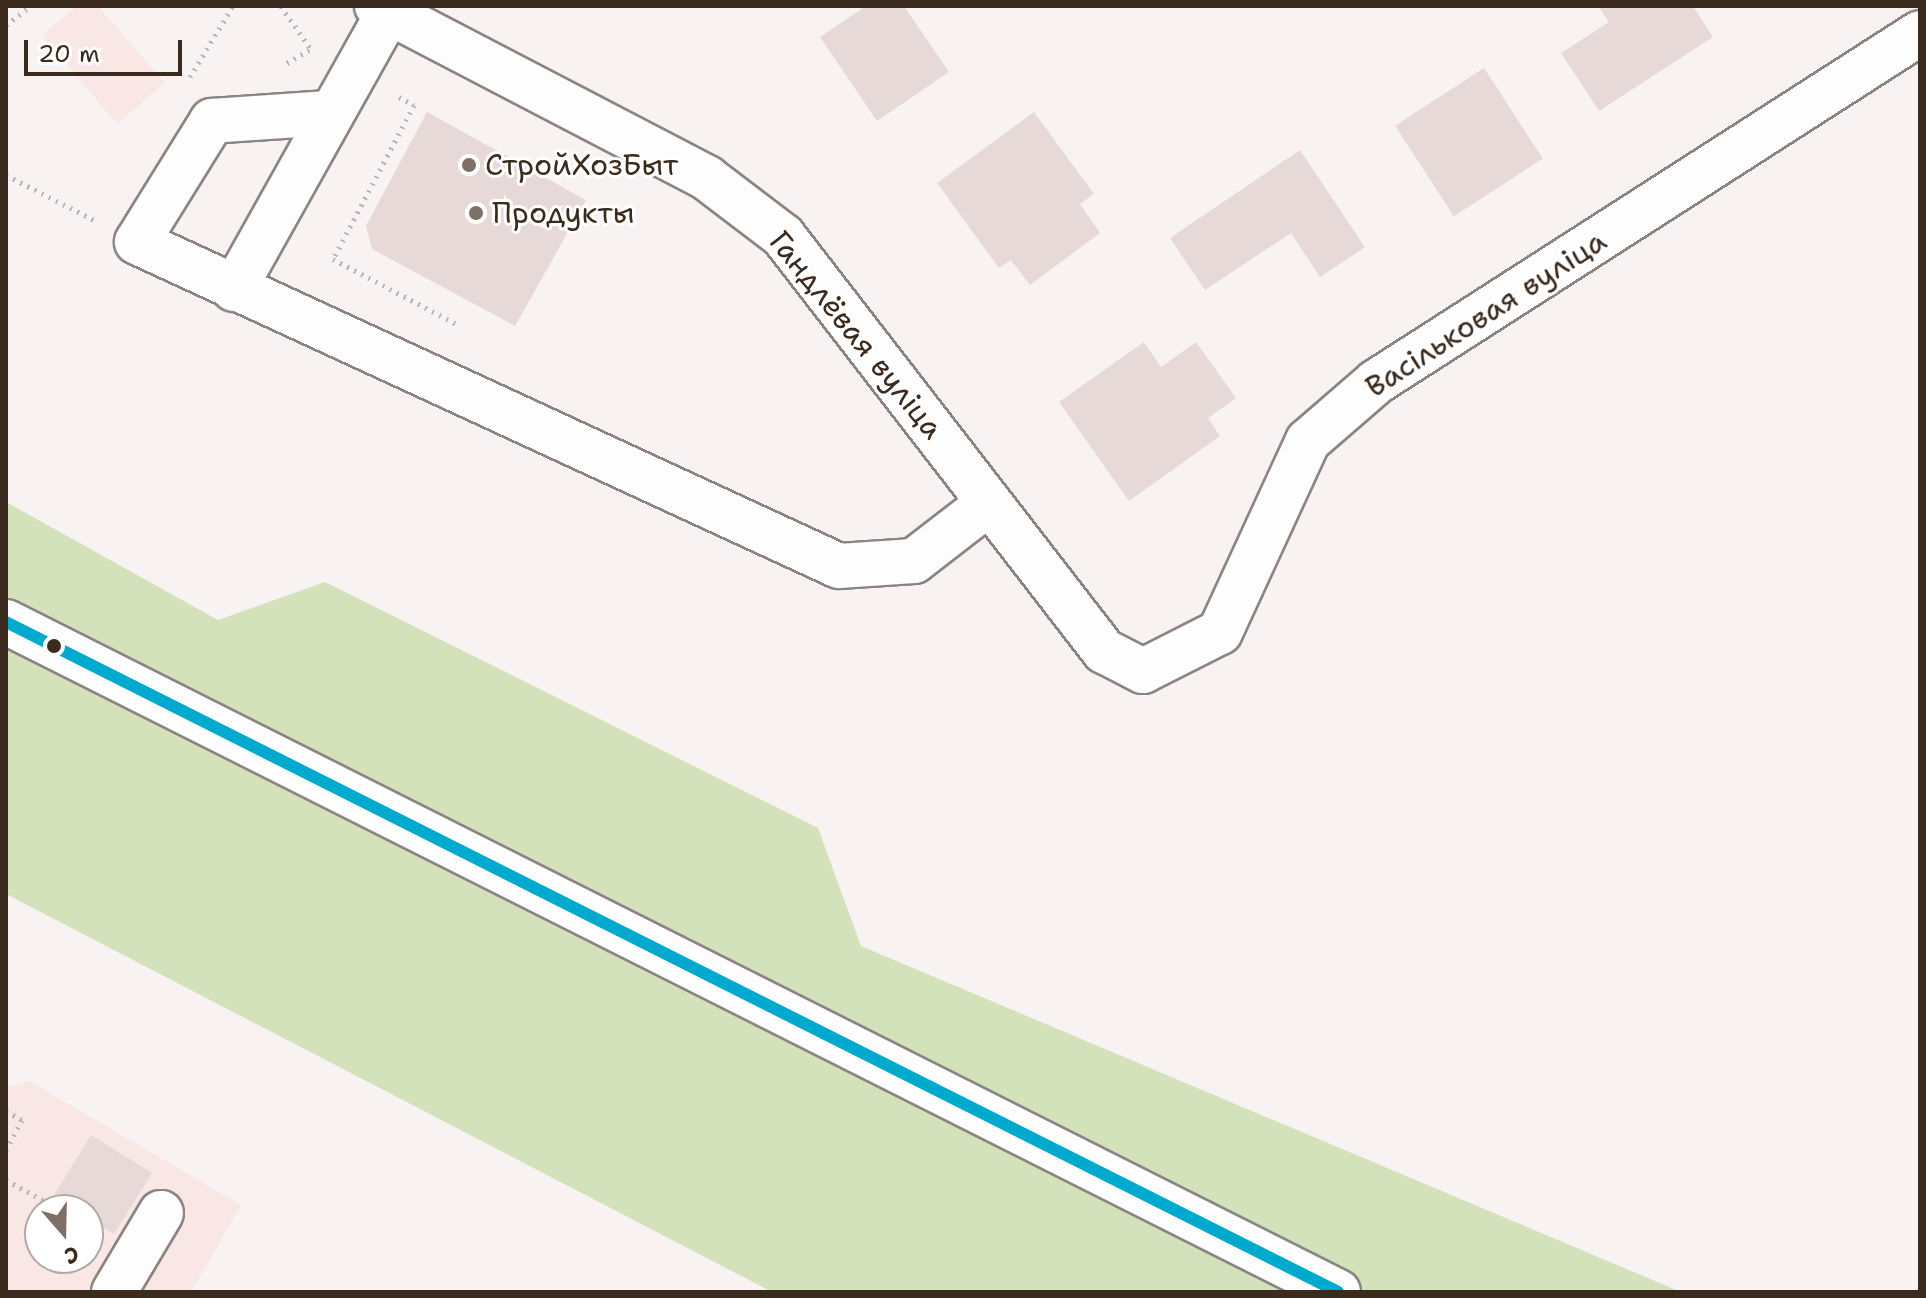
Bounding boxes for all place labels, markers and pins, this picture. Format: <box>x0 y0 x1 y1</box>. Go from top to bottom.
place label: СтройХозБыт <box>485 147 678 183</box>
marker: СтройХозБыт <box>460 156 478 174</box>
place label: Продукты <box>492 195 635 231</box>
marker: Продукты <box>467 204 485 222</box>
unlabelled marker <box>46 638 62 654</box>

